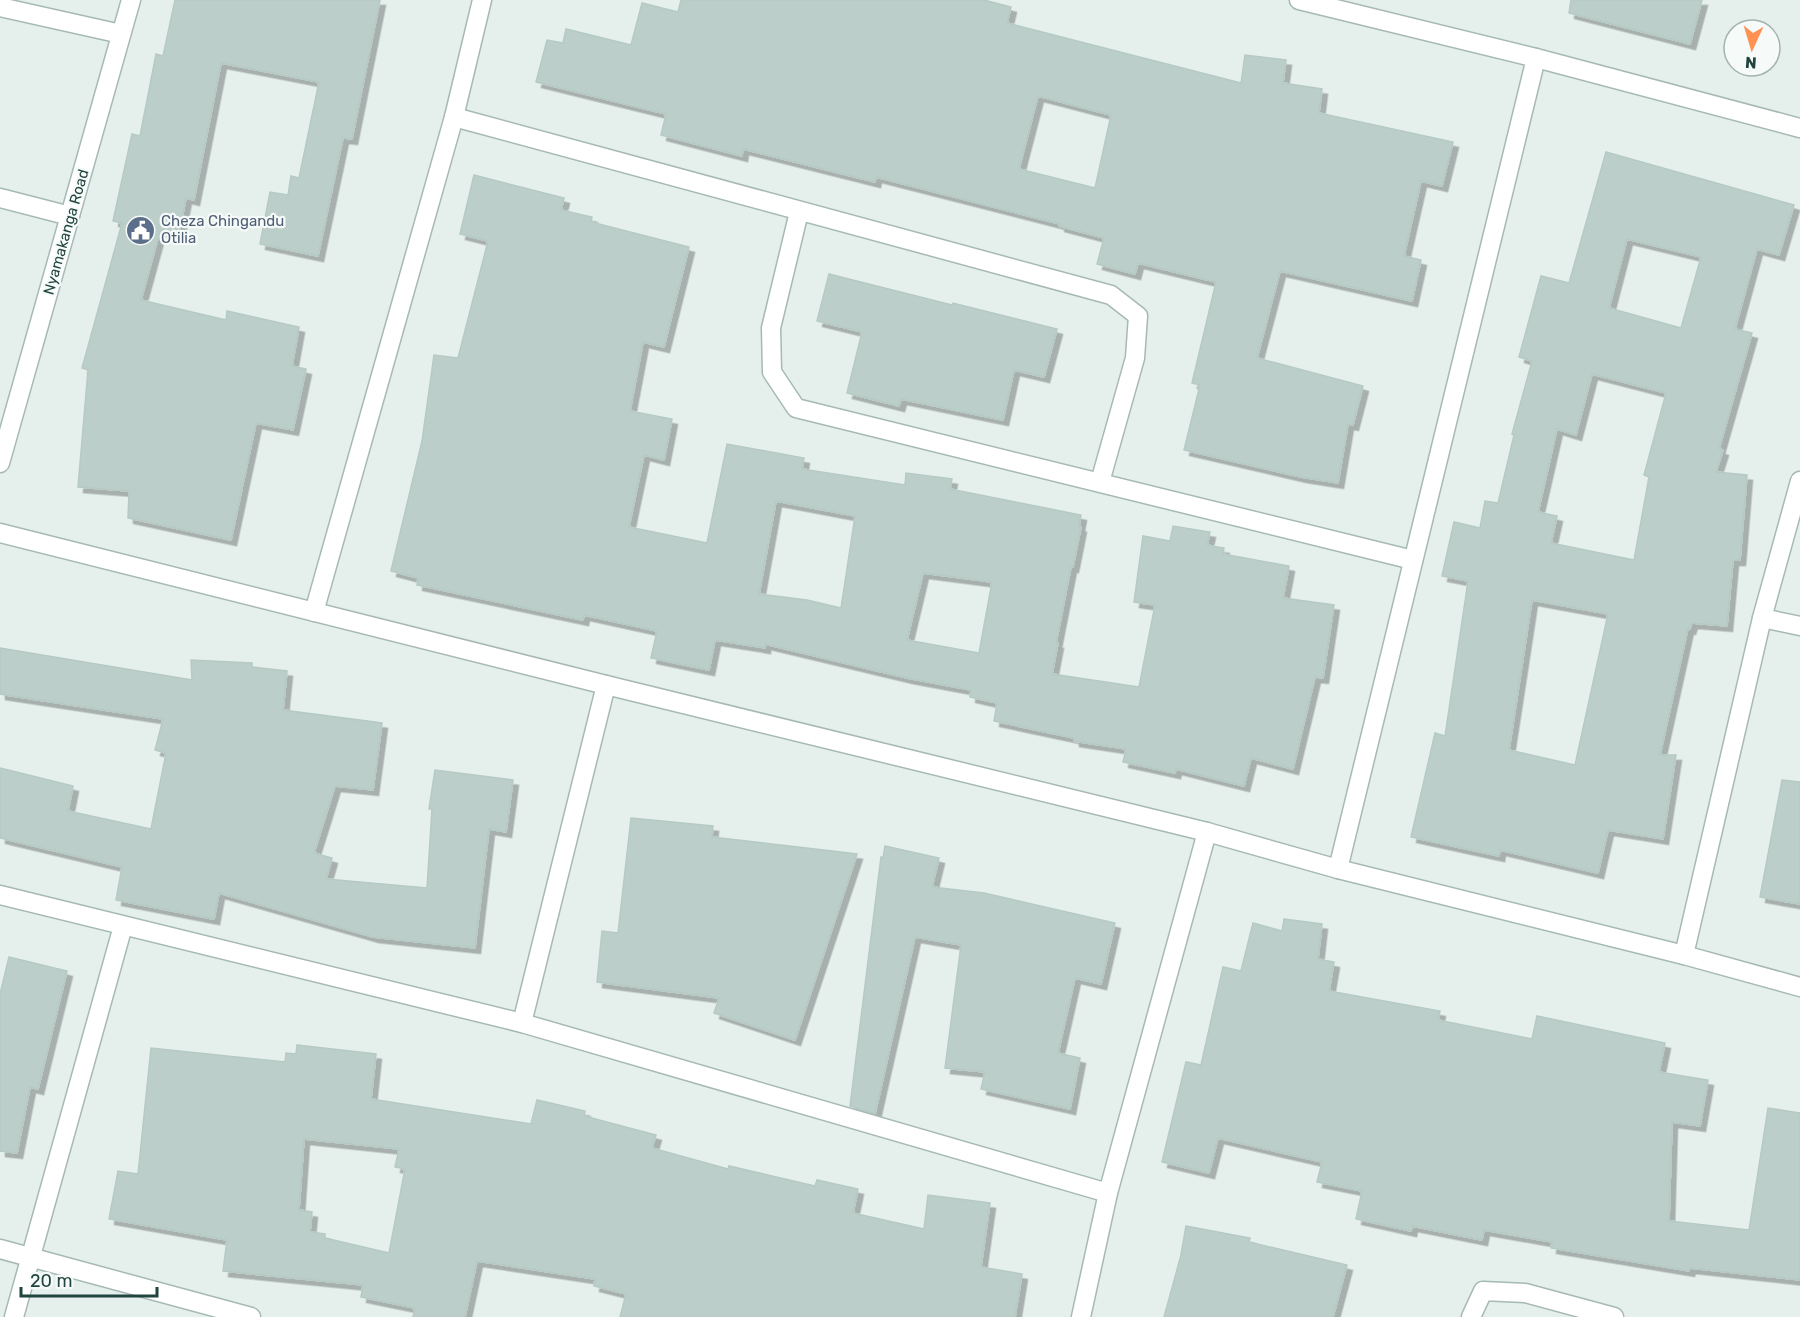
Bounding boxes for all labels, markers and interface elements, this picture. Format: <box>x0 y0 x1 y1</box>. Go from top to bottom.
north arrow <box>1722 18 1782 78</box>
text: N <box>1745 53 1757 72</box>
street label: Nyamakanga Road <box>39 167 93 297</box>
place label: Cheza Chingandu Otilia <box>161 212 284 247</box>
public building icon: Cheza Chingandu Otilia <box>124 214 156 246</box>
scale bar <box>21 1260 158 1298</box>
text: 20 m <box>30 1270 72 1292</box>

